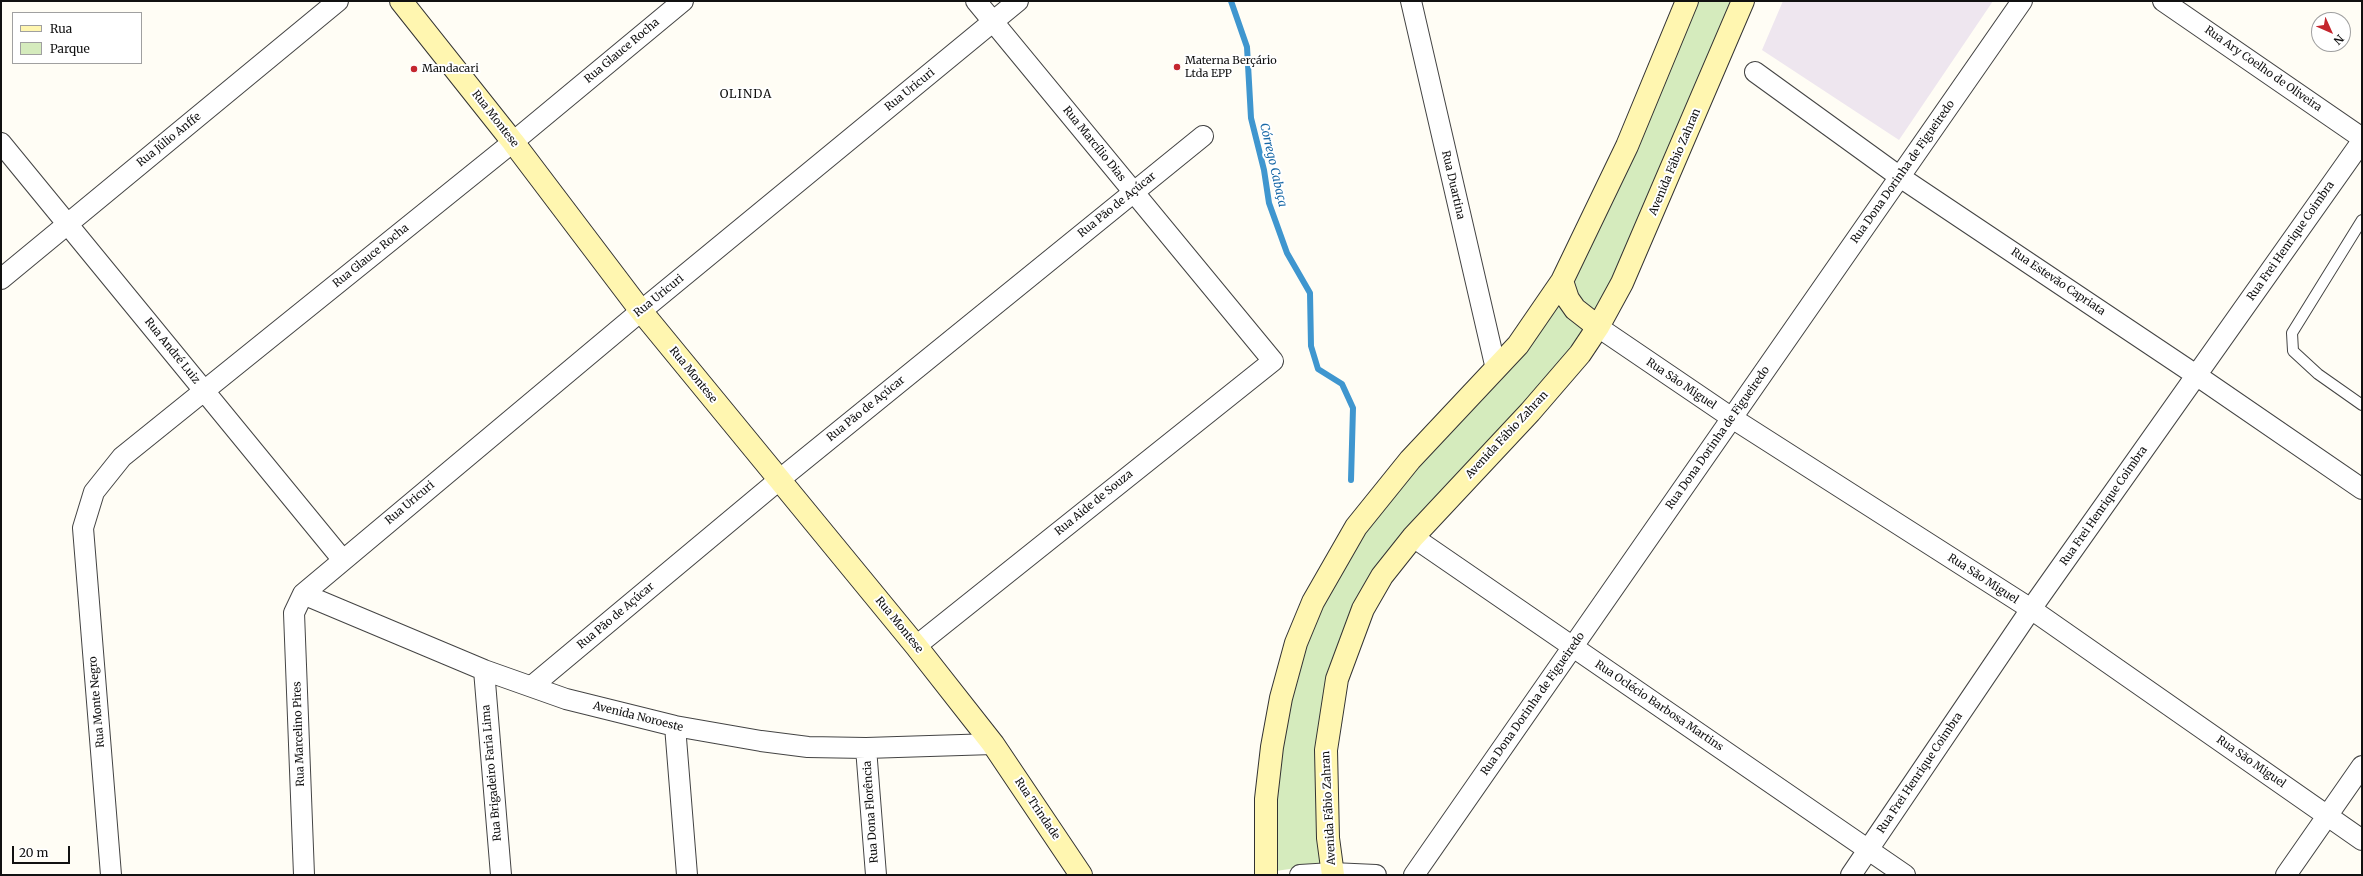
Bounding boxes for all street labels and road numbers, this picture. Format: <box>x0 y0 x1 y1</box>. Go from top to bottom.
street label: Rua Glauce Rocha <box>582 16 662 86</box>
street label: Rua Ary Coelho de Oliveira <box>2202 23 2324 115</box>
street label: Rua Uricuri <box>882 66 938 114</box>
street label: Rua Montese <box>469 88 521 150</box>
street label: Rua Dona Dorinha de Figueiredo <box>1848 98 1958 246</box>
street label: Rua Marcílio Dias <box>1060 104 1128 184</box>
street label: Avenida Fábio Zahran <box>1647 107 1703 217</box>
street label: Rua Júlio Anffe <box>134 110 204 170</box>
street label: Rua Duartina <box>1439 149 1467 221</box>
street label: Rua Pão de Açúcar <box>1075 170 1159 240</box>
street label: Rua Frei Henrique Coimbra <box>2245 179 2337 303</box>
street label: Rua Glauce Rocha <box>331 221 411 291</box>
street label: Rua Estevão Capriata <box>2008 246 2108 318</box>
street label: Rua Uricuri <box>631 272 687 320</box>
street label: Rua André Luiz <box>141 315 203 387</box>
street label: Rua Montese <box>666 344 720 406</box>
street label: Rua São Miguel <box>1643 356 1719 412</box>
street label: Rua Dona Dorinha de Figueiredo <box>1663 364 1773 512</box>
street label: Rua Pão de Açúcar <box>824 374 908 444</box>
street label: Avenida Fábio Zahran <box>1463 389 1551 481</box>
street label: Rua Frei Henrique Coimbra <box>2058 444 2150 568</box>
street label: Rua Aide de Souza <box>1052 468 1136 538</box>
street label: Rua Uricuri <box>383 479 437 527</box>
street label: Rua São Miguel <box>1945 551 2021 607</box>
street label: Rua Pão de Açúcar <box>575 580 657 652</box>
street label: Rua Montese <box>872 594 926 656</box>
street label: Rua Dona Dorinha de Figueiredo <box>1478 630 1588 778</box>
street label: Rua Monte Negro <box>86 656 108 748</box>
street label: Rua Oclécio Barbosa Martins <box>1592 658 1726 754</box>
street label: Rua Marcelino Pires <box>291 681 307 787</box>
street label: Avenida Noroeste <box>592 699 684 735</box>
street label: Rua Brigadeiro Faria Lima <box>479 704 505 842</box>
street label: Rua Frei Henrique Coimbra <box>1875 710 1965 836</box>
street label: Rua São Miguel <box>2214 733 2288 791</box>
street label: Avenida Fábio Zahran <box>1319 750 1339 866</box>
street label: Rua Dona Florência <box>861 760 881 864</box>
street label: Rua Trindade <box>1012 776 1062 842</box>

